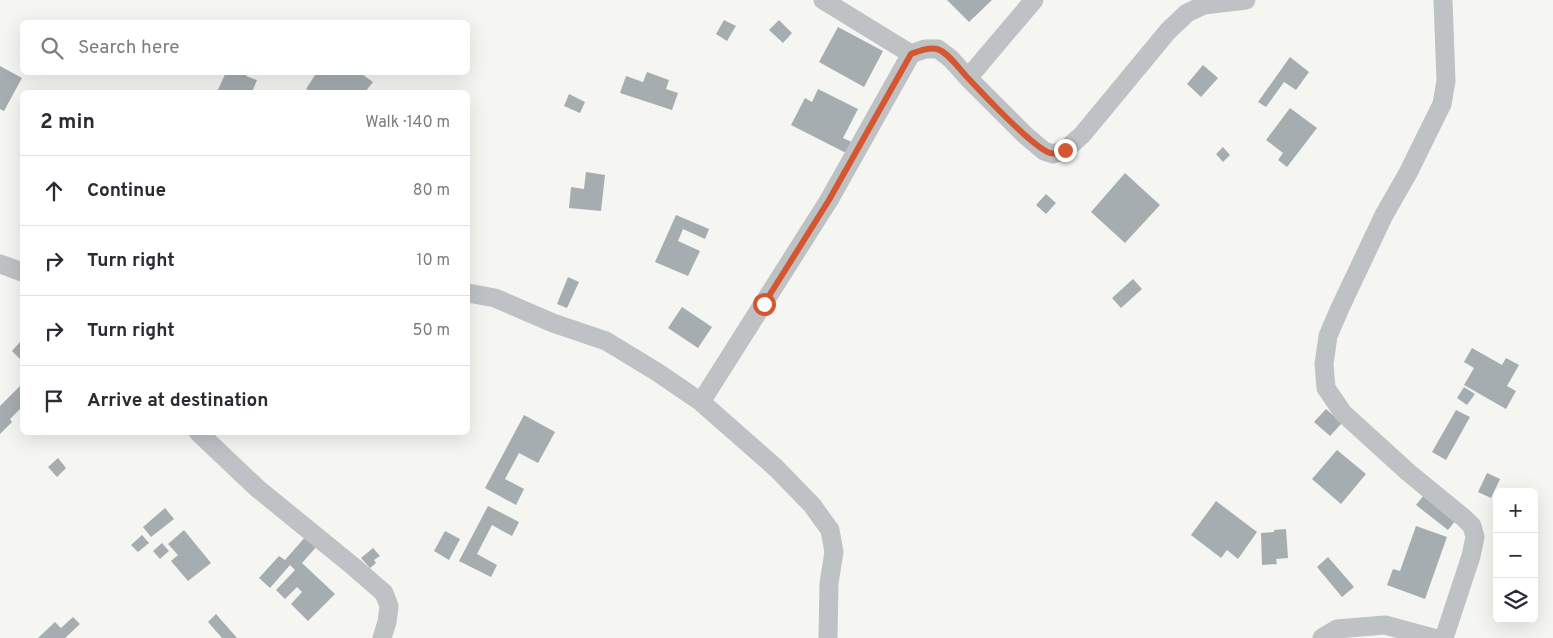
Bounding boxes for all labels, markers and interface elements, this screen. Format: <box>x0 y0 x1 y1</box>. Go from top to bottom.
search box <box>20 20 470 75</box>
icon: search <box>38 34 66 62</box>
text: Search here <box>78 36 180 60</box>
text: 2 min <box>40 109 95 136</box>
text: Walk · 140 m <box>365 113 450 133</box>
route end <box>1054 139 1077 162</box>
icon: ahead <box>40 177 68 205</box>
text: Continue <box>87 179 166 203</box>
text: 80 m <box>413 181 450 201</box>
icon: right <box>40 247 68 275</box>
text: Turn right <box>87 249 175 273</box>
text: 10 m <box>416 251 450 271</box>
route start <box>753 293 776 316</box>
icon: right <box>40 317 68 345</box>
text: Turn right <box>87 319 175 343</box>
text: 50 m <box>413 321 450 341</box>
icon: arrive <box>40 387 68 415</box>
text: Arrive at destination <box>87 389 268 413</box>
map controls <box>1493 488 1538 623</box>
button: + <box>1493 488 1538 533</box>
button: − <box>1493 533 1538 578</box>
button: layers <box>1493 578 1538 623</box>

